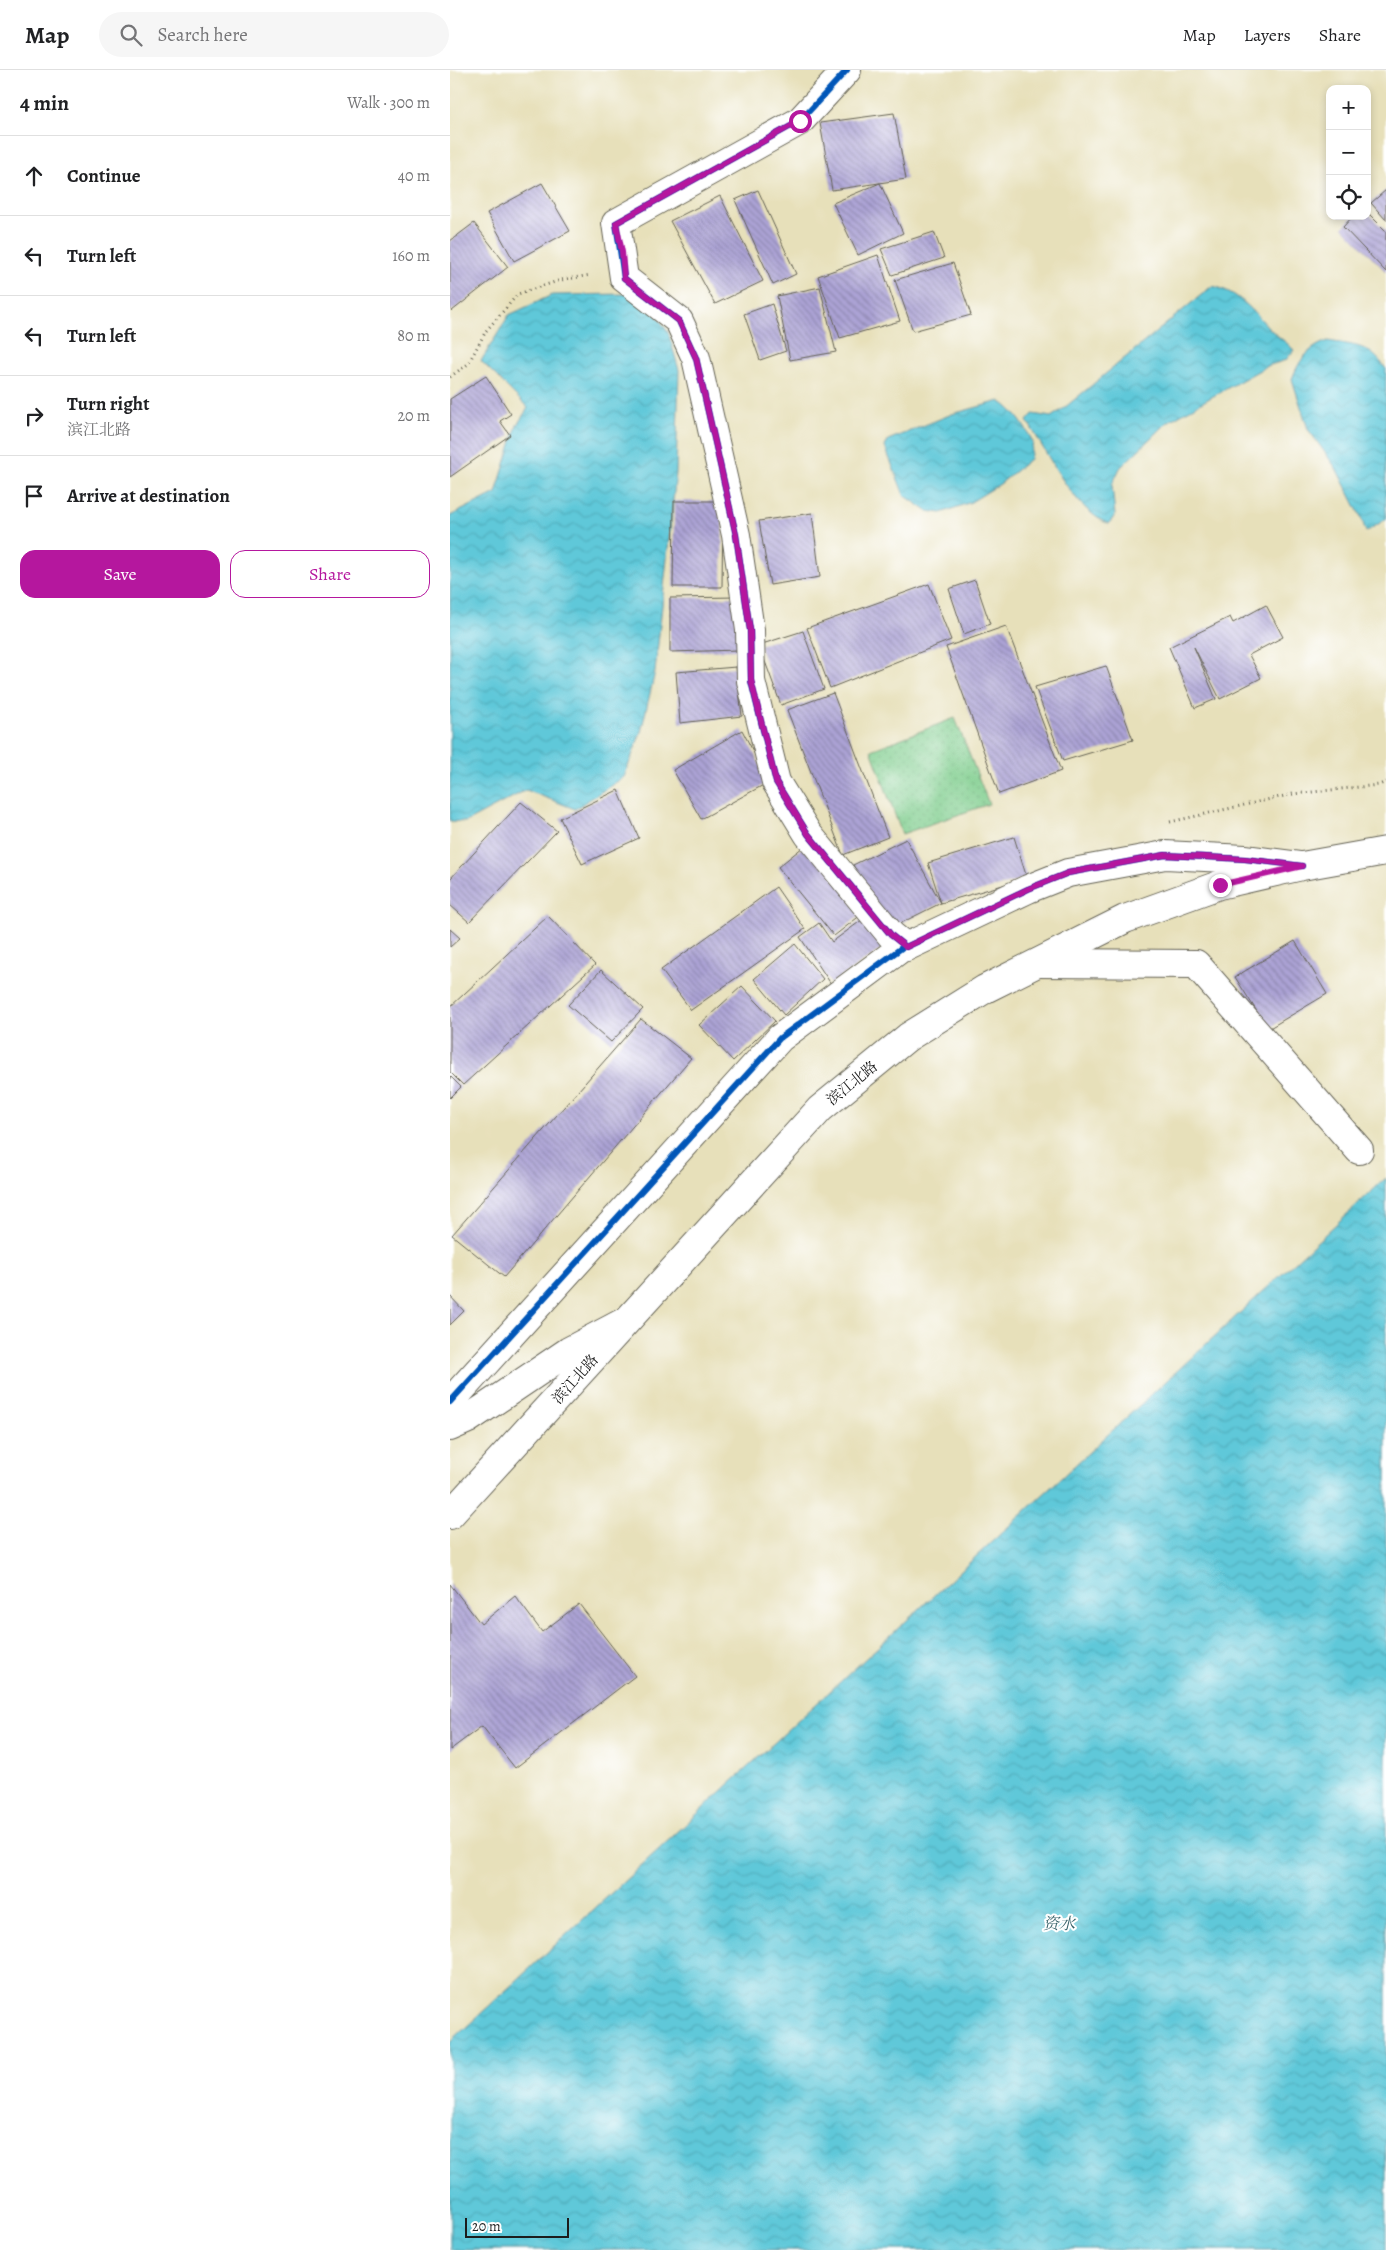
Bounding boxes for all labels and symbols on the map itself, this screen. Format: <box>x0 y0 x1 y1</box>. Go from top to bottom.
route start <box>789 110 812 133</box>
route end <box>1209 874 1232 897</box>
street label: 滨江北路 <box>822 1056 882 1110</box>
street label: 滨江北路 <box>547 1350 603 1408</box>
water label: 资水 <box>1043 1913 1077 1935</box>
scale bar <box>465 2215 569 2238</box>

